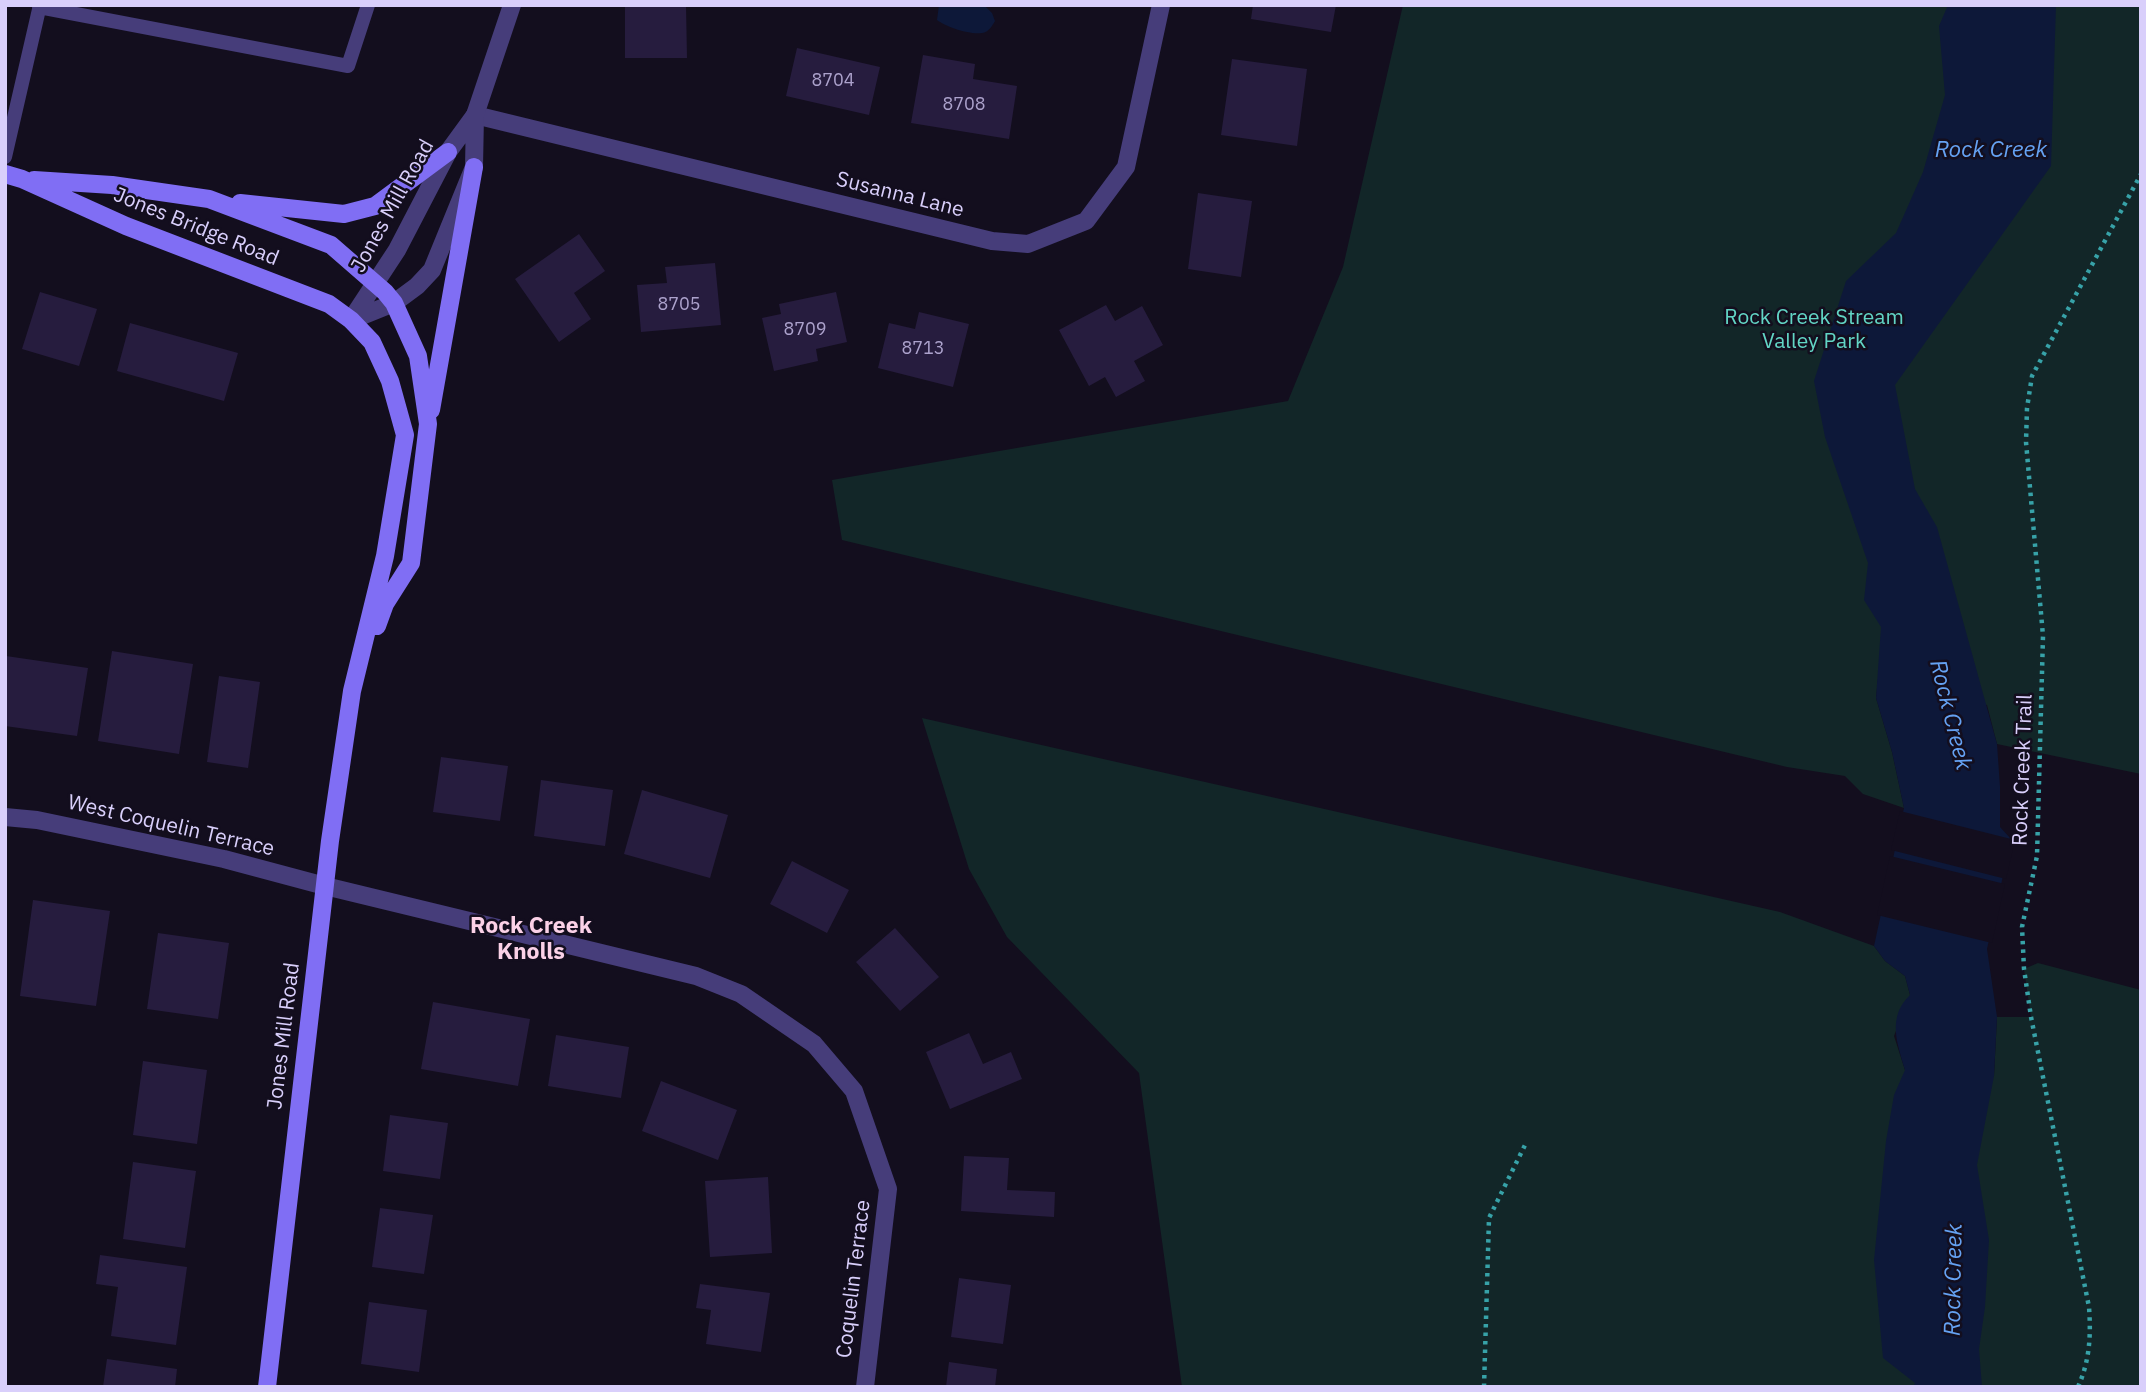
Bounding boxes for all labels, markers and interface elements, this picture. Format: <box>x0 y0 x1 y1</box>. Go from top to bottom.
house number: 8704 <box>811 70 855 92</box>
house number: 8708 <box>942 94 986 116</box>
street label: Jones Mill Road <box>346 135 440 277</box>
water label: Rock Creek <box>1935 136 2047 164</box>
street label: Susanna Lane <box>834 167 966 223</box>
street label: Jones Bridge Road <box>110 182 282 272</box>
house number: 8705 <box>657 294 701 316</box>
park label: Rock Creek Stream Valley Park <box>1724 305 1904 355</box>
house number: 8709 <box>783 319 827 341</box>
house number: 8713 <box>901 338 945 360</box>
water label: Rock Creek <box>1923 657 1977 773</box>
street label: Rock Creek Trail <box>2008 694 2038 846</box>
street label: West Coquelin Terrace <box>65 790 277 862</box>
district label: Rock Creek Knolls <box>470 912 592 966</box>
street label: Jones Mill Road <box>262 961 306 1111</box>
street label: Coquelin Terrace <box>832 1199 876 1359</box>
water label: Rock Creek <box>1939 1224 1969 1336</box>

